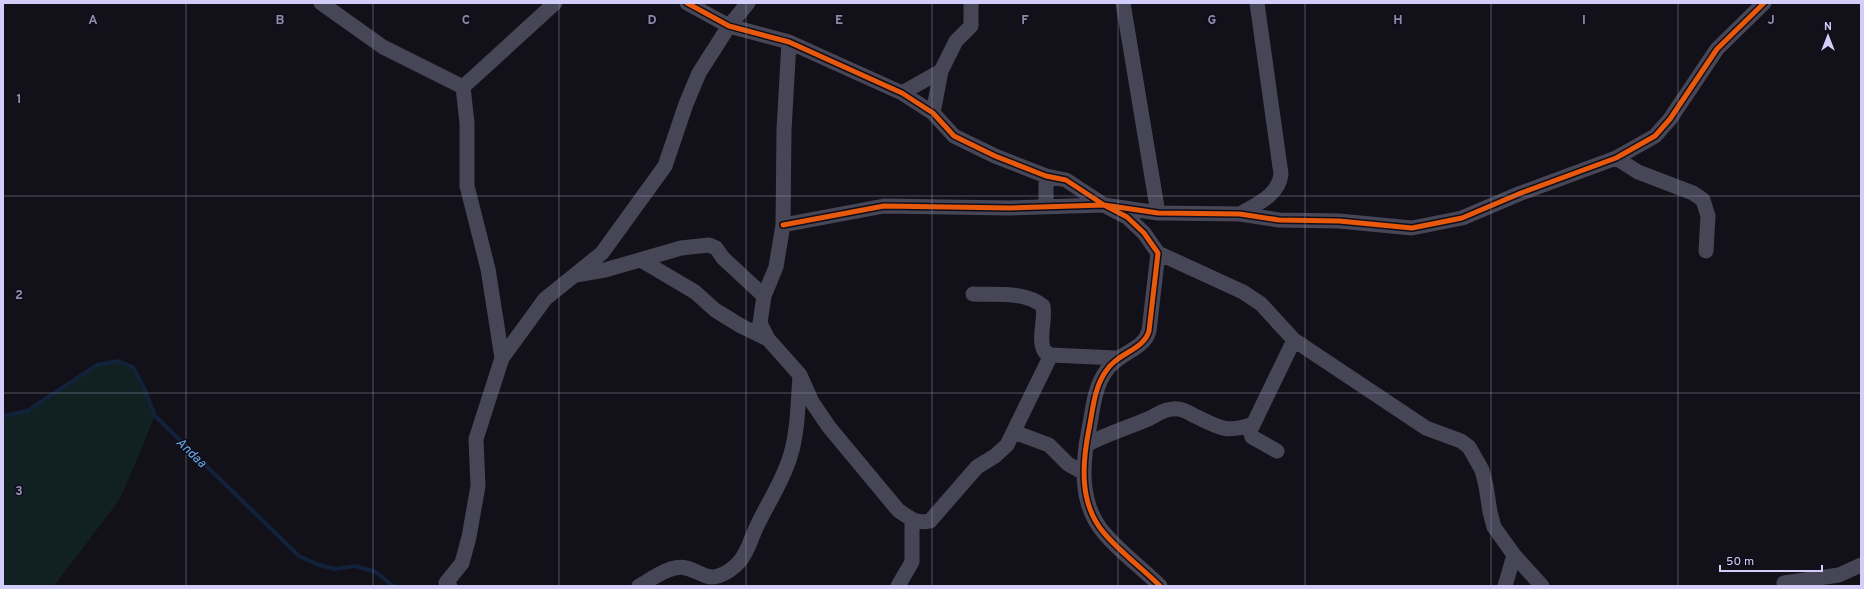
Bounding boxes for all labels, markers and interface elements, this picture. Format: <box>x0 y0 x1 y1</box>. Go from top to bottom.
text: A <box>88 13 98 29</box>
text: B <box>276 13 285 29</box>
text: C <box>462 13 470 29</box>
text: D <box>647 13 657 29</box>
text: E <box>835 13 843 29</box>
text: F <box>1021 13 1029 29</box>
text: G <box>1208 13 1217 29</box>
text: H <box>1393 13 1403 29</box>
text: I <box>1582 13 1586 29</box>
text: J <box>1767 13 1775 29</box>
north arrow <box>1808 16 1848 56</box>
text: N <box>1824 20 1832 34</box>
text: 1 <box>16 92 22 108</box>
text: 2 <box>15 288 23 304</box>
water label: Andaa <box>172 435 209 472</box>
text: 3 <box>15 484 23 500</box>
scale bar <box>1720 547 1822 573</box>
text: 50 m <box>1726 554 1754 570</box>

